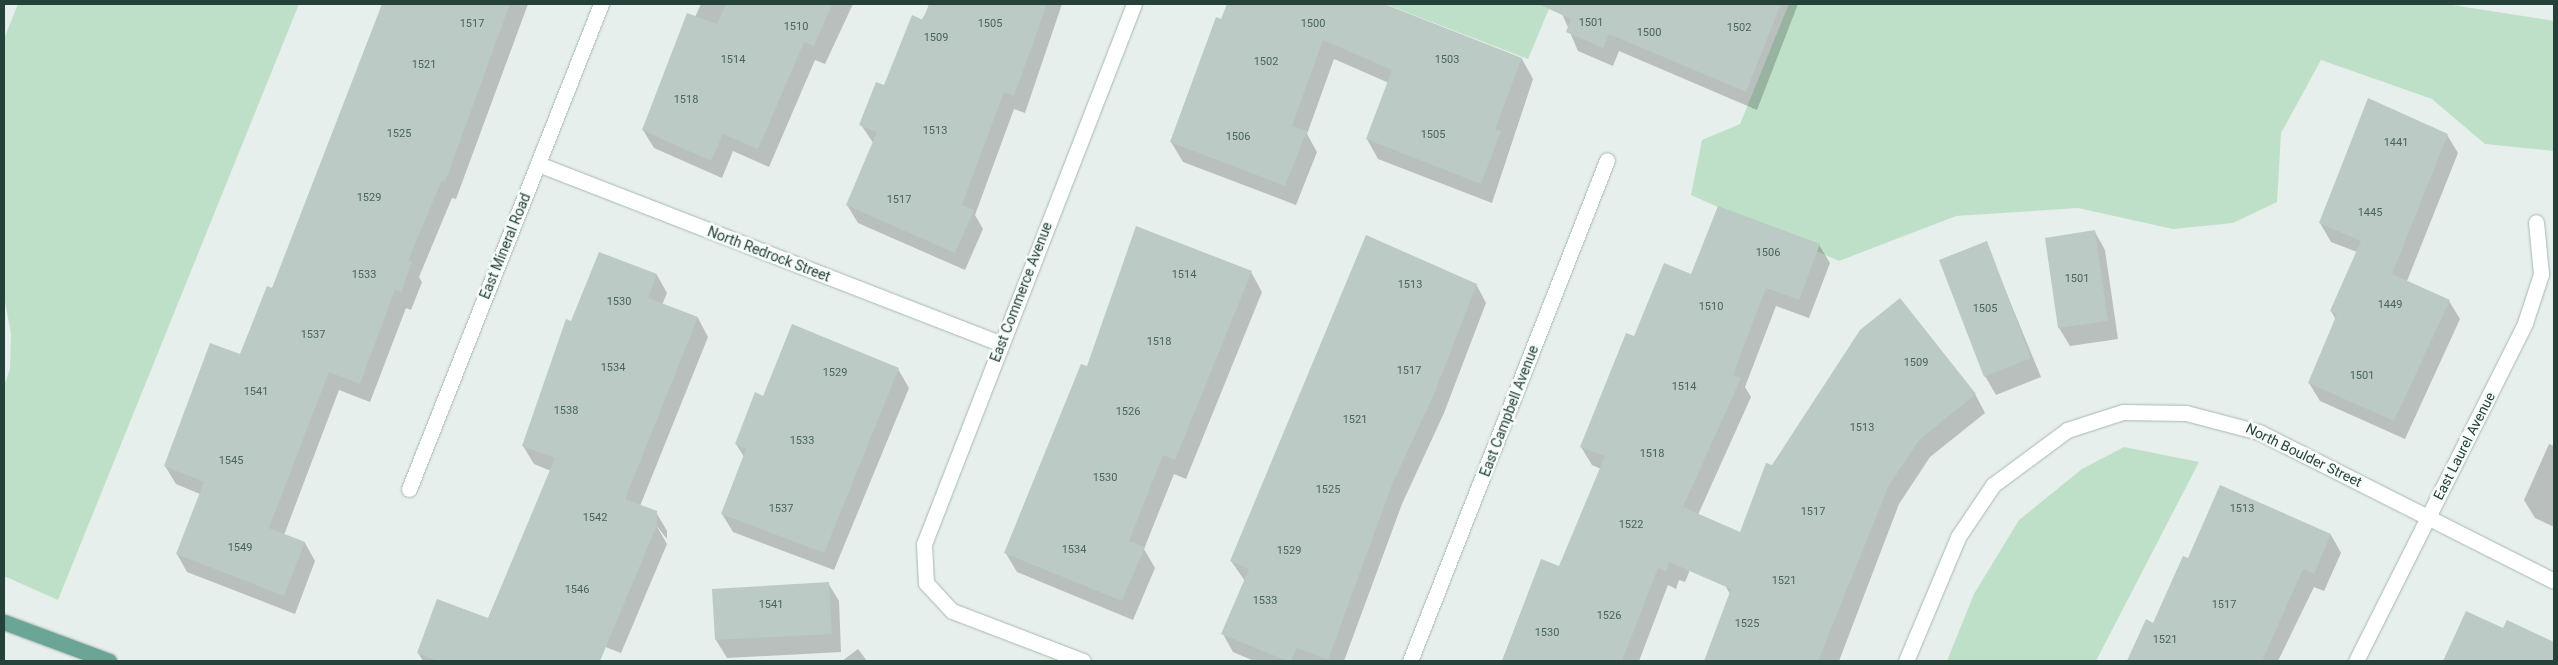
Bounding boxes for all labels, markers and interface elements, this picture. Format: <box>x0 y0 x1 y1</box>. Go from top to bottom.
house number: 1501 <box>1579 16 1603 30</box>
house number: 1517 <box>460 17 484 31</box>
house number: 1505 <box>978 17 1002 31</box>
house number: 1500 <box>1301 17 1325 31</box>
house number: 1510 <box>784 20 808 34</box>
house number: 1502 <box>1727 21 1751 35</box>
house number: 1500 <box>1637 26 1661 40</box>
house number: 1509 <box>924 31 948 45</box>
house number: 1514 <box>721 53 745 67</box>
house number: 1503 <box>1435 53 1459 67</box>
house number: 1502 <box>1254 55 1278 69</box>
house number: 1521 <box>412 58 436 72</box>
house number: 1518 <box>674 93 698 107</box>
house number: 1513 <box>923 124 947 138</box>
house number: 1525 <box>387 127 411 141</box>
house number: 1505 <box>1421 128 1445 142</box>
house number: 1506 <box>1226 130 1250 144</box>
house number: 1441 <box>2384 136 2408 150</box>
house number: 1529 <box>357 191 381 205</box>
street label: East Mineral Road <box>476 191 534 301</box>
house number: 1517 <box>887 193 911 207</box>
house number: 1445 <box>2358 206 2382 220</box>
street label: East Commerce Avenue <box>987 220 1055 364</box>
street label: North Redrock Street <box>705 223 833 285</box>
house number: 1506 <box>1756 246 1780 260</box>
house number: 1533 <box>352 268 376 282</box>
house number: 1514 <box>1172 268 1196 282</box>
house number: 1501 <box>2065 272 2089 286</box>
house number: 1513 <box>1398 278 1422 292</box>
house number: 1530 <box>607 295 631 309</box>
house number: 1449 <box>2378 298 2402 312</box>
house number: 1510 <box>1699 300 1723 314</box>
house number: 1505 <box>1973 302 1997 316</box>
house number: 1537 <box>301 328 325 342</box>
house number: 1518 <box>1147 335 1171 349</box>
street label: East Campbell Avenue <box>1476 343 1542 479</box>
house number: 1509 <box>1904 356 1928 370</box>
house number: 1534 <box>601 361 625 375</box>
house number: 1517 <box>1397 364 1421 378</box>
house number: 1529 <box>823 366 847 380</box>
house number: 1501 <box>2350 369 2374 383</box>
house number: 1514 <box>1672 380 1696 394</box>
house number: 1541 <box>244 385 268 399</box>
street label: East Laurel Avenue <box>2430 389 2498 503</box>
house number: 1538 <box>554 404 578 418</box>
house number: 1526 <box>1116 405 1140 419</box>
house number: 1521 <box>1343 413 1367 427</box>
street label: North Boulder Street <box>2243 420 2365 490</box>
house number: 1513 <box>1850 421 1874 435</box>
house number: 1533 <box>790 434 814 448</box>
house number: 1518 <box>1640 447 1664 461</box>
house number: 1545 <box>219 454 243 468</box>
house number: 1530 <box>1093 471 1117 485</box>
house number: 1525 <box>1316 483 1340 497</box>
house number: 1537 <box>769 502 793 516</box>
house number: 1513 <box>2230 502 2254 516</box>
house number: 1517 <box>1801 505 1825 519</box>
house number: 1542 <box>583 511 607 525</box>
house number: 1522 <box>1619 518 1643 532</box>
house number: 1549 <box>228 541 252 555</box>
house number: 1534 <box>1062 543 1086 557</box>
house number: 1529 <box>1277 544 1301 558</box>
house number: 1521 <box>1772 574 1796 588</box>
house number: 1546 <box>565 583 589 597</box>
house number: 1533 <box>1253 594 1277 608</box>
house number: 1541 <box>759 598 783 612</box>
house number: 1517 <box>2212 598 2236 612</box>
house number: 1526 <box>1597 609 1621 623</box>
house number: 1525 <box>1735 617 1759 631</box>
house number: 1530 <box>1535 626 1559 640</box>
house number: 1521 <box>2153 633 2177 647</box>

